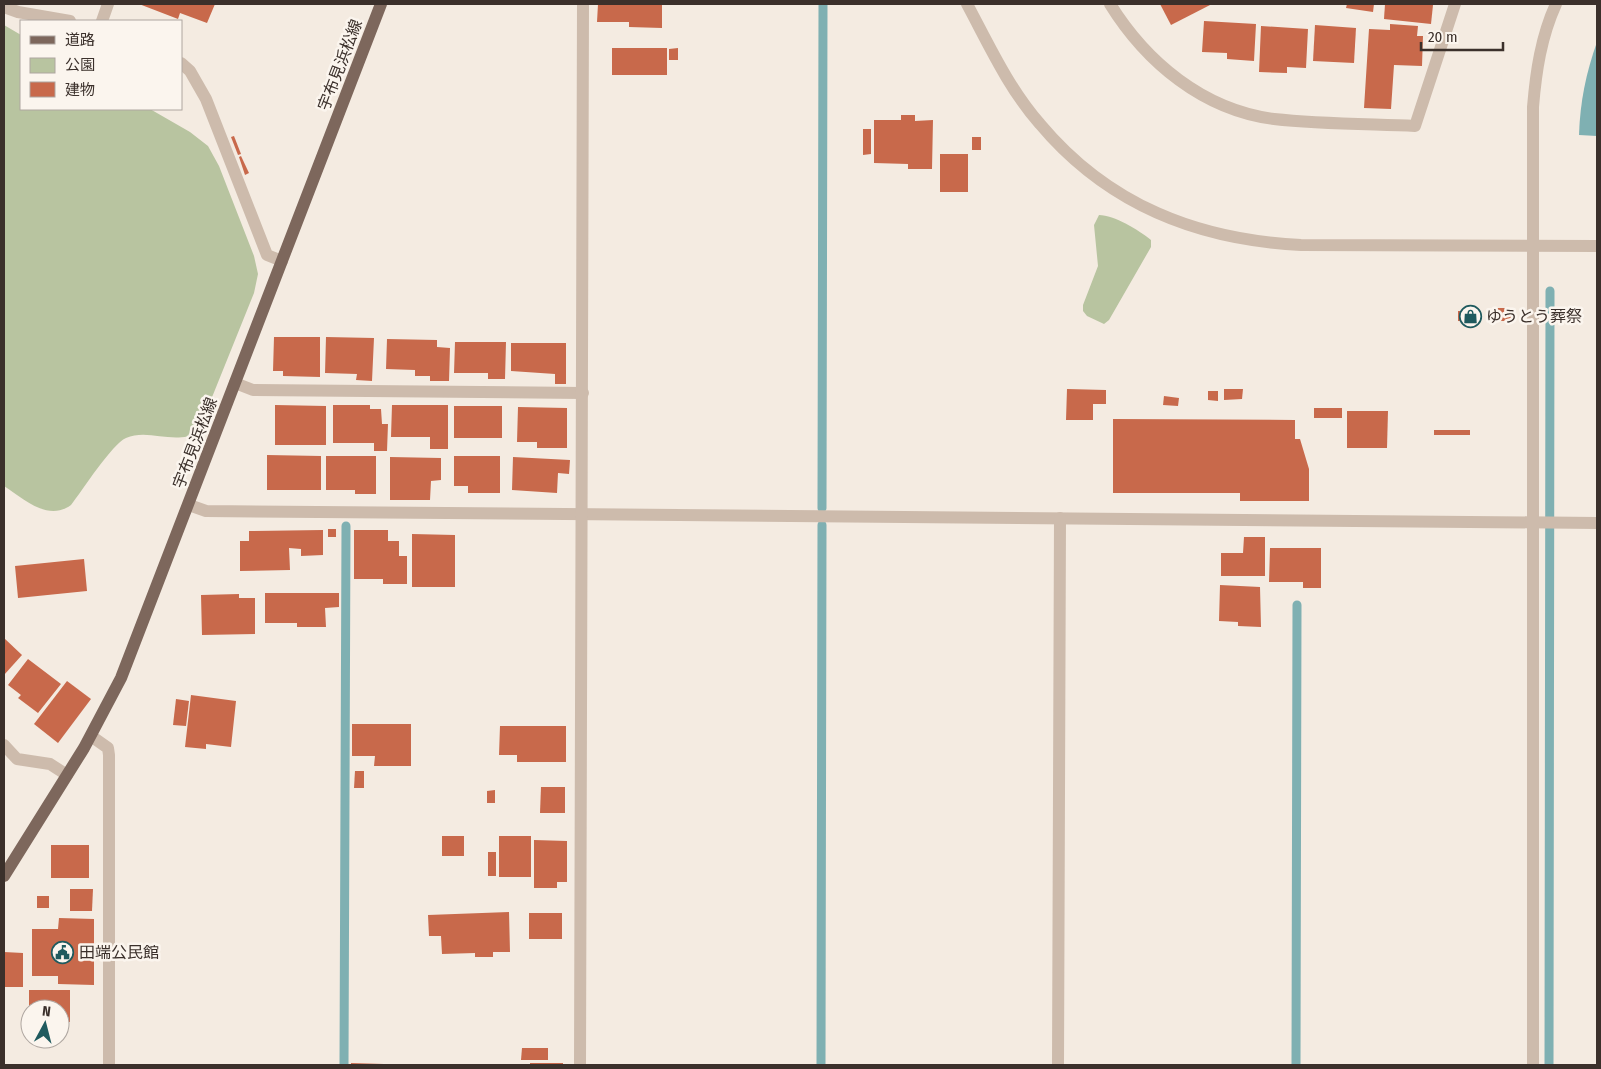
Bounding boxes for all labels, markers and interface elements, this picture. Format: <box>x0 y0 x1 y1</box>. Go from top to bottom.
street label: 宇布見浜松線 <box>314 17 366 113</box>
legend <box>20 20 182 110</box>
scale bar <box>1421 20 1504 52</box>
text: 20 m <box>1428 28 1458 46</box>
text: 道路 <box>65 31 95 49</box>
text: 公園 <box>65 56 95 74</box>
text: 建物 <box>65 81 95 99</box>
shop icon: ゆうとう葬祭 <box>1458 304 1482 328</box>
place label: ゆうとう葬祭 <box>1486 307 1582 326</box>
street label: 宇布見浜松線 <box>169 395 221 491</box>
public building icon: 田端公民館 <box>51 940 75 964</box>
place label: 田端公民館 <box>79 943 159 962</box>
north arrow <box>20 999 70 1049</box>
text: N <box>41 1003 52 1021</box>

